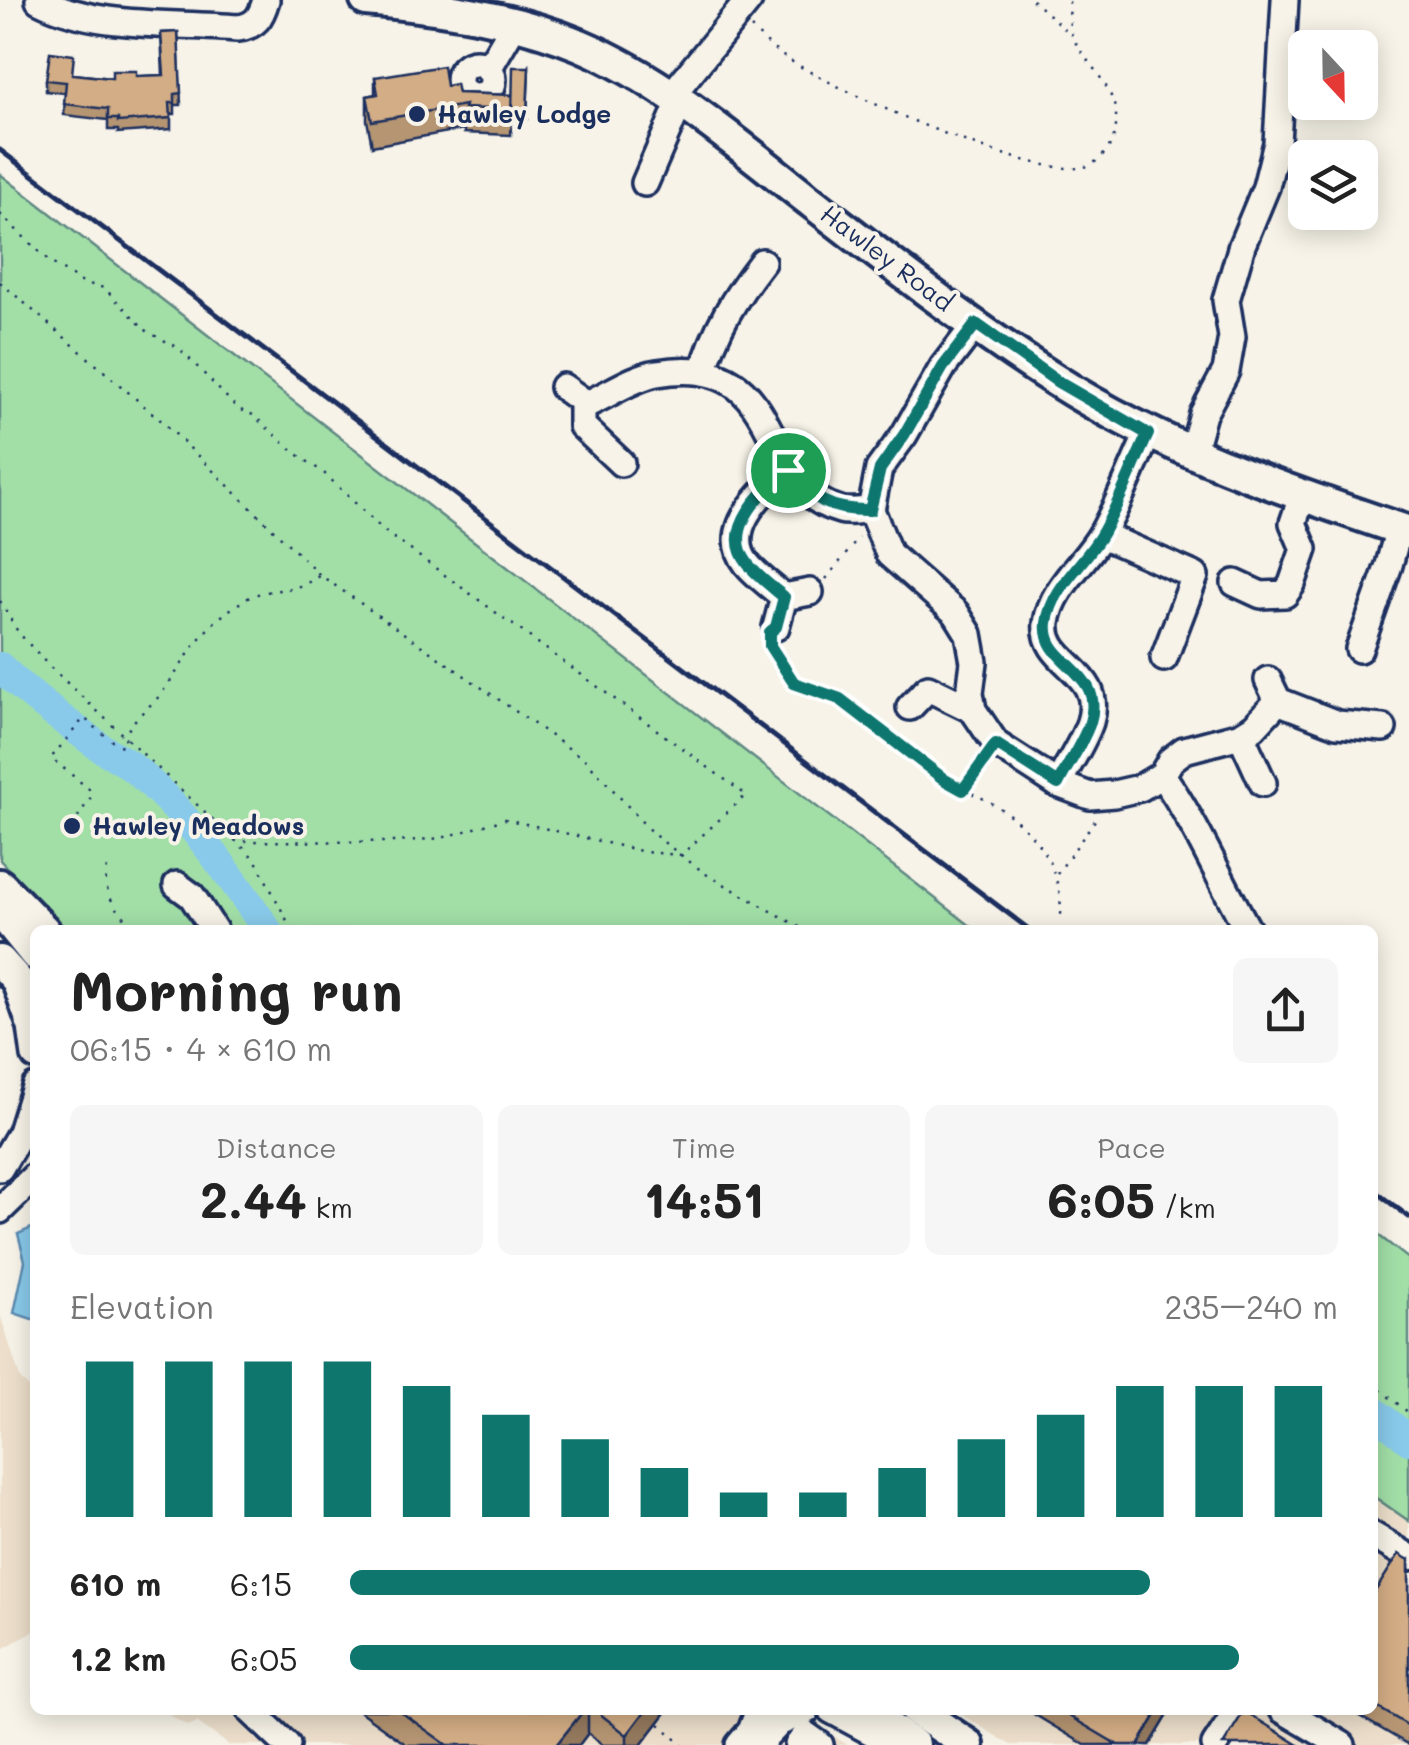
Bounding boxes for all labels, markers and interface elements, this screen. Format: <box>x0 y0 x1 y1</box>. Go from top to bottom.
north arrow <box>1288 30 1378 120</box>
map controls <box>1288 30 1378 230</box>
place label: Hawley Lodge <box>437 97 611 130</box>
marker: Hawley Lodge <box>406 103 428 125</box>
button: layers <box>1288 140 1378 230</box>
street label: Hawley Road <box>814 197 960 318</box>
pin <box>746 428 831 513</box>
icon: arrive <box>761 443 816 498</box>
place label: Hawley Meadows <box>92 809 304 842</box>
marker: Hawley Meadows <box>61 815 83 837</box>
text: Morning run <box>70 953 403 1025</box>
button: share <box>1233 958 1338 1063</box>
text: 06:15 · 4 × 610 m <box>70 1027 332 1069</box>
text: Distance <box>216 1129 337 1165</box>
text: Time <box>672 1129 736 1165</box>
text: Pace <box>1097 1129 1166 1165</box>
text: 2.44 <box>200 1165 307 1231</box>
text: 14:51 <box>643 1165 765 1231</box>
text: 6:05 <box>1048 1165 1155 1231</box>
text: km <box>307 1189 353 1225</box>
text: /km <box>1155 1189 1216 1225</box>
text: Elevation <box>70 1285 214 1327</box>
text: 235–240 m <box>1164 1285 1338 1327</box>
text: 610 m <box>70 1562 161 1604</box>
text: 6:15 <box>230 1562 292 1604</box>
text: 1.2 km <box>70 1637 166 1679</box>
text: 6:05 <box>230 1637 298 1679</box>

